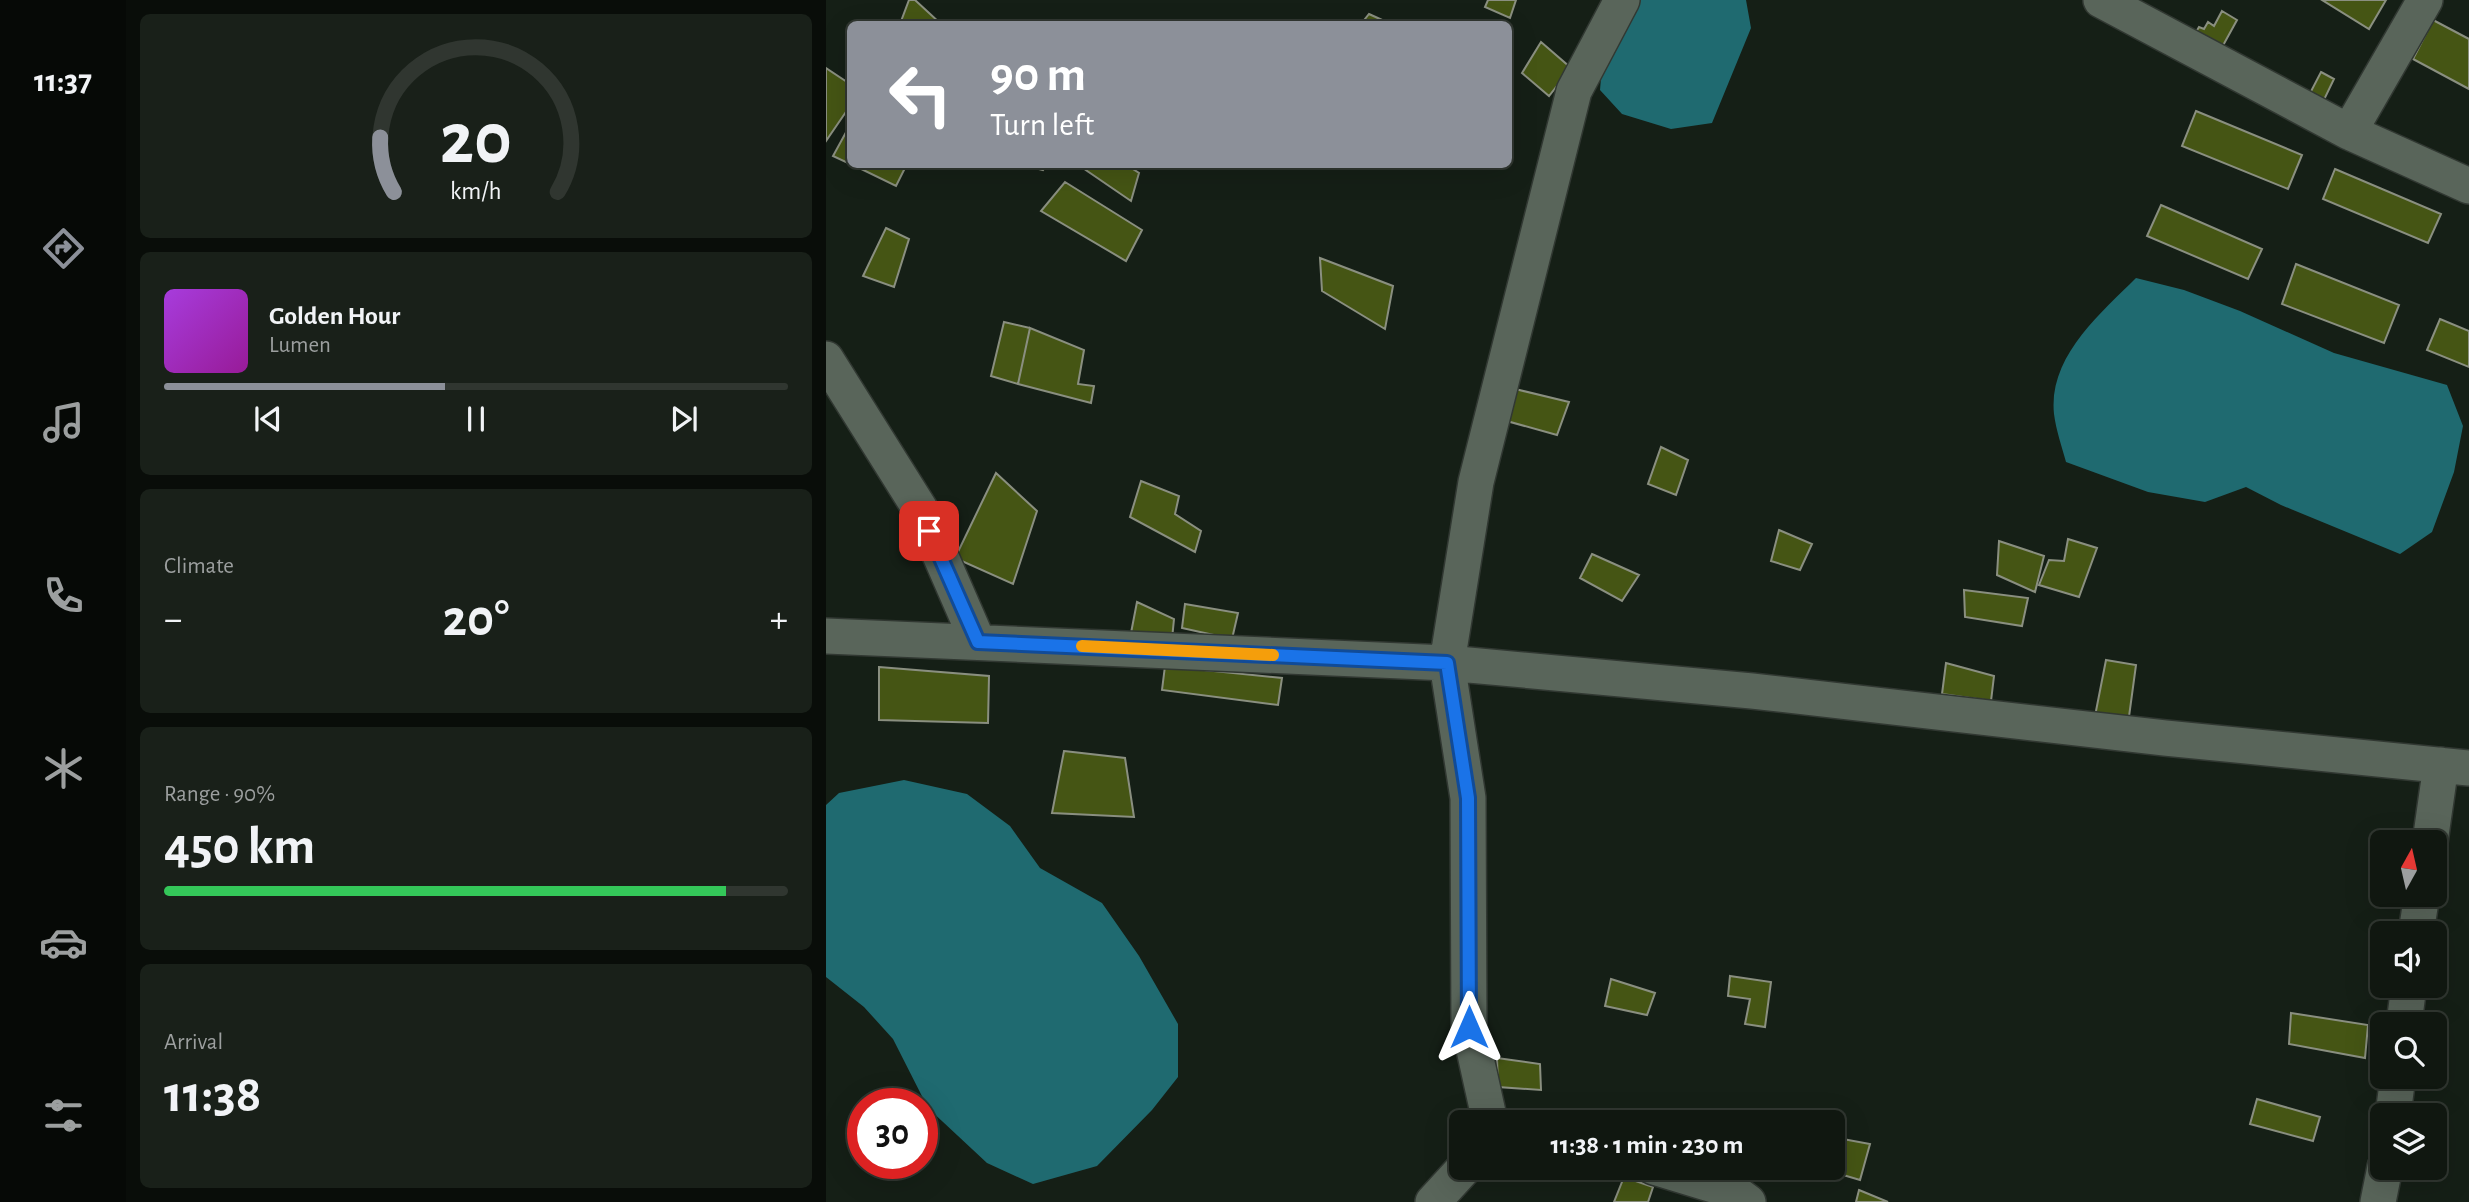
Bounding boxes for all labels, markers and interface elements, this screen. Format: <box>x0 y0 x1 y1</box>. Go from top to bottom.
icon: left <box>875 49 966 140</box>
text: 90 m <box>990 51 1086 100</box>
text: 11:37 <box>34 65 92 97</box>
text: 20 <box>440 104 512 177</box>
text: Turn left <box>990 109 1094 141</box>
text: km/h <box>450 179 502 204</box>
icon: directions <box>39 224 88 273</box>
text: Golden Hour <box>269 303 400 329</box>
text: Lumen <box>269 334 331 357</box>
icon: music <box>39 398 88 447</box>
icon: previous <box>249 400 287 438</box>
icon: pause <box>457 400 495 438</box>
icon: next <box>665 400 703 438</box>
pin <box>899 501 959 561</box>
icon: arrive <box>910 512 948 550</box>
text: Climate <box>164 555 234 578</box>
icon: phone <box>39 571 88 620</box>
text: 20° <box>443 593 509 645</box>
text: − <box>164 601 182 639</box>
text: + <box>770 601 788 639</box>
icon: climate <box>39 744 88 793</box>
text: Range · 90% <box>164 783 275 806</box>
text: 450 km <box>164 821 315 873</box>
north arrow <box>2370 830 2446 906</box>
map controls <box>2370 830 2447 1180</box>
icon: car <box>39 918 88 967</box>
button: sound <box>2370 921 2447 998</box>
position arrow <box>1432 990 1506 1064</box>
button: search <box>2370 1012 2447 1089</box>
text: Arrival <box>164 1031 223 1054</box>
text: 11:38 <box>164 1069 261 1121</box>
speed limit sign: 30 <box>847 1088 938 1179</box>
icon: filters <box>39 1091 88 1140</box>
button: layers <box>2370 1103 2447 1180</box>
text: 11:38 · 1 min · 230 m <box>1550 1132 1744 1158</box>

